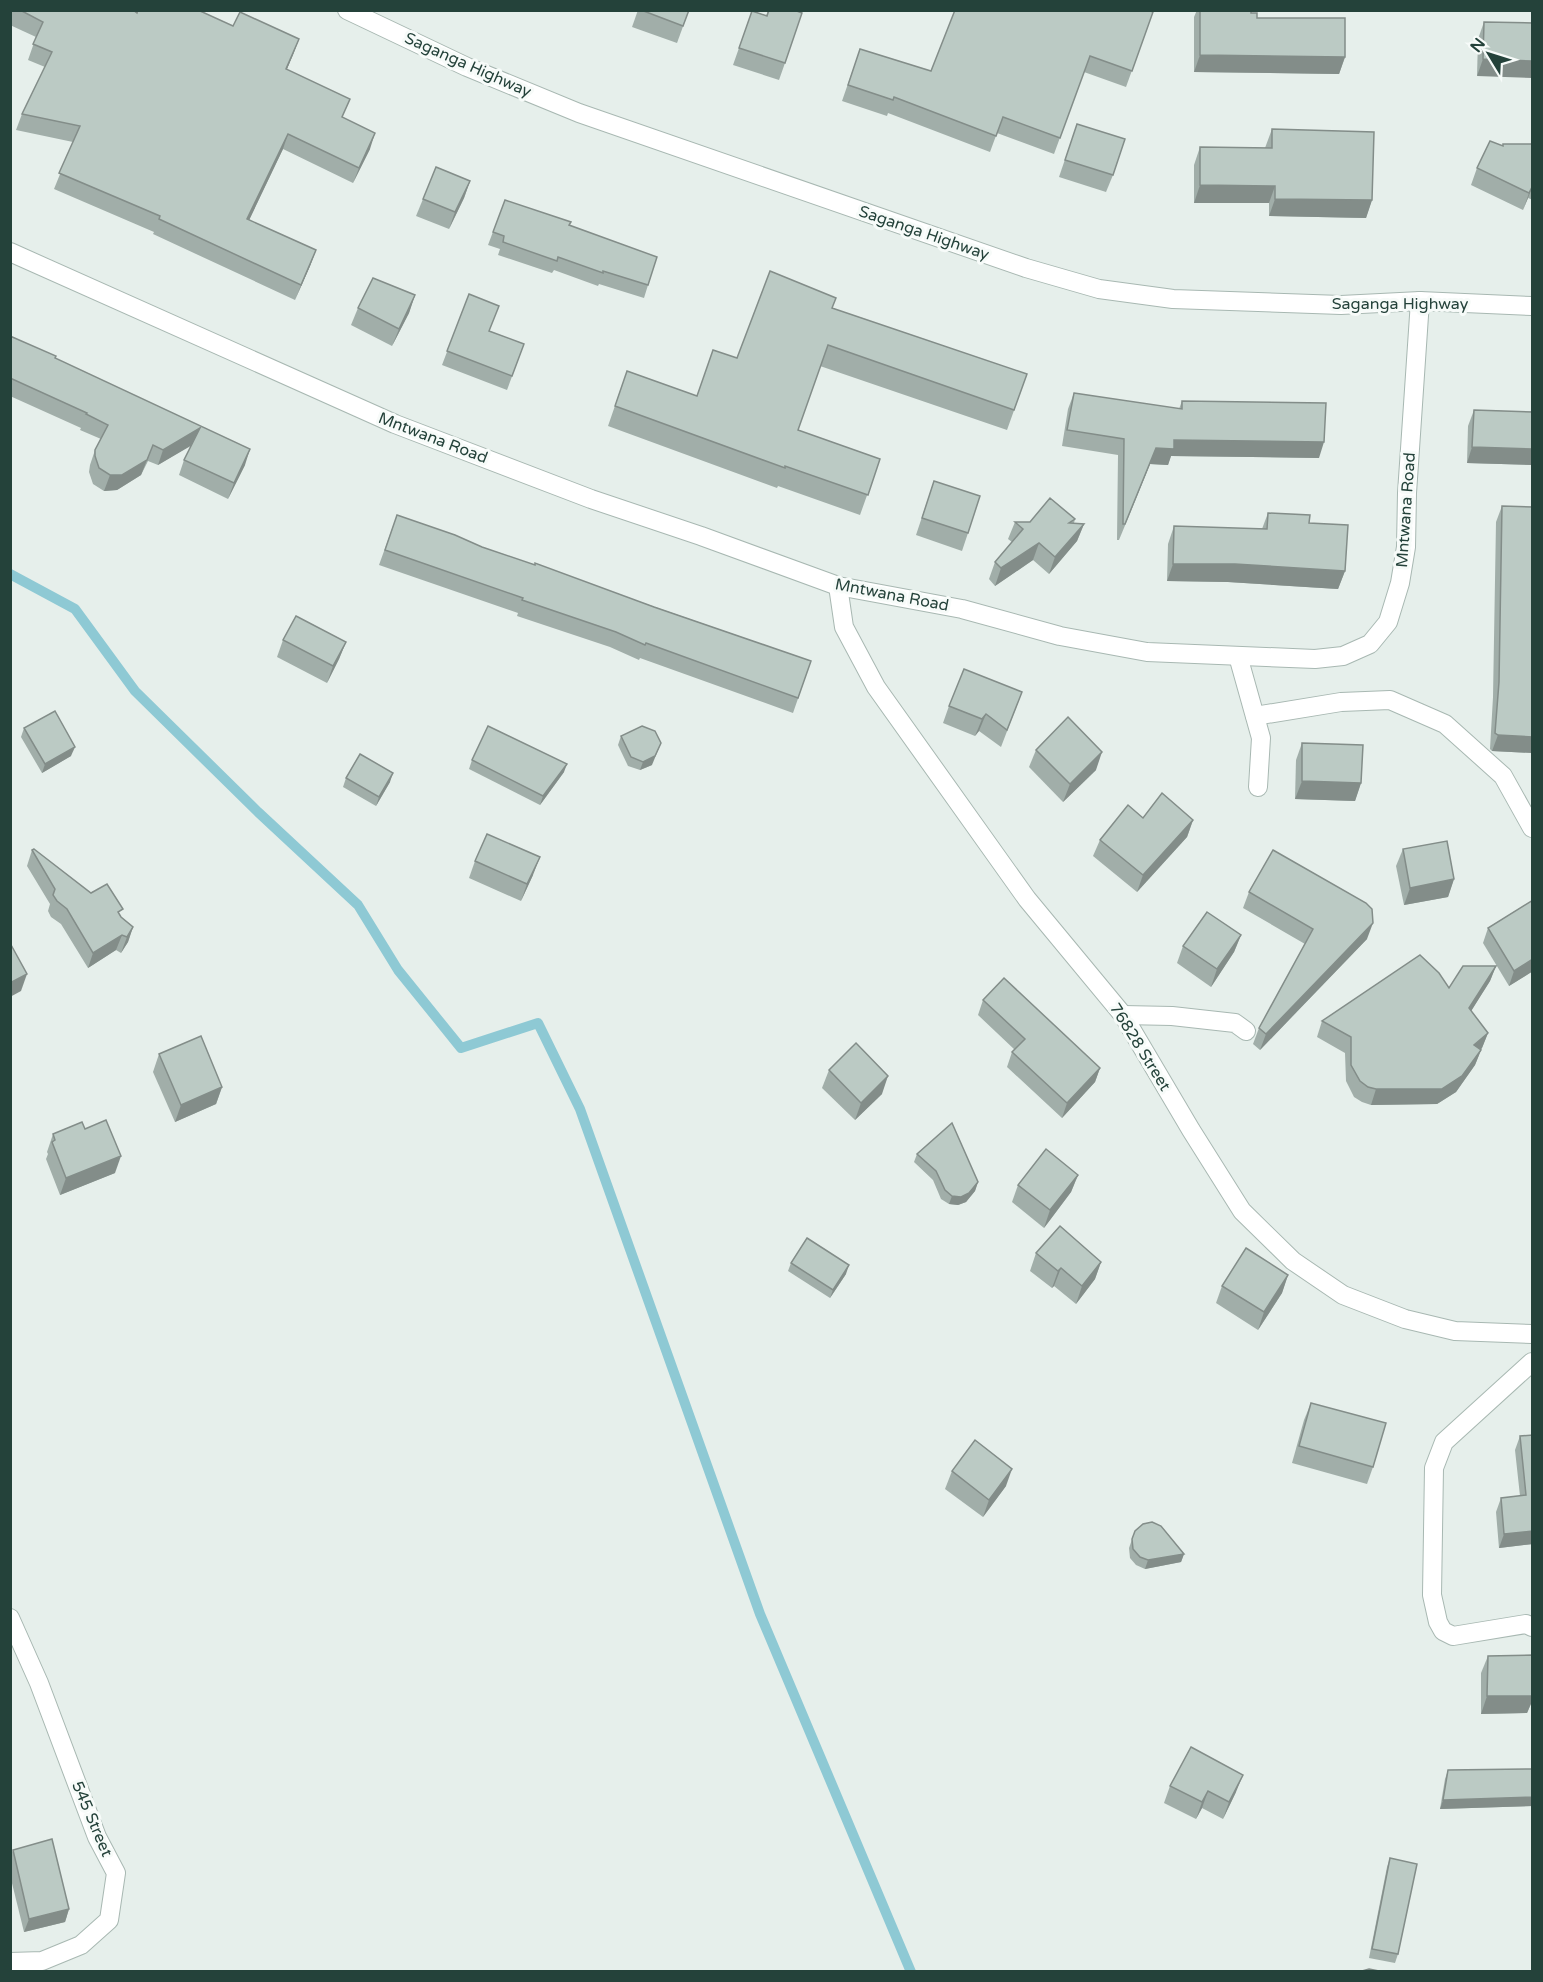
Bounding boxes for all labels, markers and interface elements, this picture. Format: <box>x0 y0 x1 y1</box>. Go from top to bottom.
north arrow <box>1459 24 1519 84</box>
street label: Saganga Highway <box>402 28 535 102</box>
text: N <box>1466 34 1490 57</box>
street label: Saganga Highway <box>856 201 992 265</box>
street label: Saganga Highway <box>1332 294 1469 314</box>
street label: Mntwana Road <box>375 408 491 468</box>
street label: Mntwana Road <box>1392 452 1420 568</box>
street label: Mntwana Road <box>833 574 951 616</box>
street label: 76828 Street <box>1105 999 1175 1095</box>
street label: 545 Street <box>67 1778 117 1860</box>

